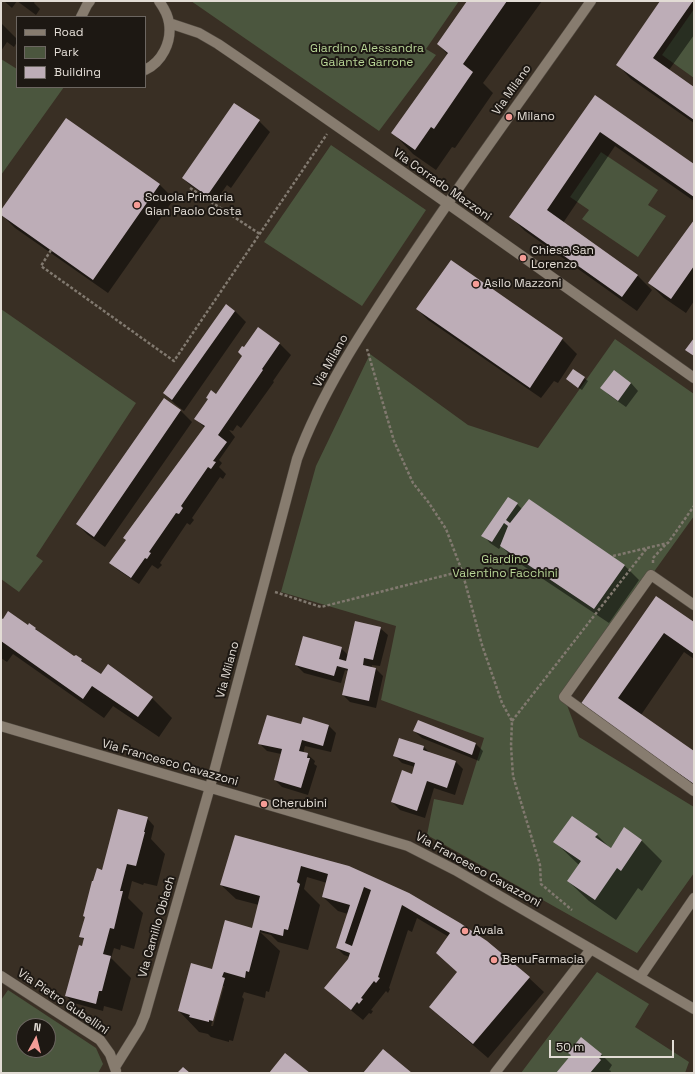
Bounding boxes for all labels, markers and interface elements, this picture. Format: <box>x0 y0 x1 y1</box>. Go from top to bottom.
legend <box>16 16 146 88</box>
text: Road <box>54 24 83 40</box>
park label: Giardino Alessandra Galante Garrone <box>310 42 424 70</box>
text: Park <box>54 44 79 60</box>
street label: Via Milano <box>489 62 535 118</box>
text: Building <box>54 64 101 80</box>
place label: Milano <box>517 110 555 124</box>
marker: Milano <box>504 112 514 122</box>
street label: Via Corrado Mazzoni <box>390 146 494 224</box>
place label: Scuola Primaria Gian Paolo Costa <box>145 191 242 219</box>
marker: Scuola Primaria Gian Paolo Costa <box>132 200 142 210</box>
place label: Chiesa San Lorenzo <box>531 244 594 272</box>
marker: Chiesa San Lorenzo <box>518 253 528 263</box>
place label: Asilo Mazzoni <box>484 277 562 291</box>
marker: Asilo Mazzoni <box>471 279 481 289</box>
street label: Via Milano <box>311 332 351 390</box>
park label: Giardino Valentino Facchini <box>452 553 558 581</box>
street label: Via Milano <box>214 640 242 700</box>
street label: Via Francesco Cavazzoni <box>100 737 240 789</box>
place label: Cherubini <box>272 797 327 811</box>
marker: Cherubini <box>259 799 269 809</box>
street label: Via Francesco Cavazzoni <box>413 829 543 911</box>
street label: Via Camillo Oblach <box>136 875 178 979</box>
place label: Avala <box>473 924 503 938</box>
marker: Avala <box>460 926 470 936</box>
place label: BenuFarmacia <box>502 953 584 967</box>
marker: BenuFarmacia <box>489 955 499 965</box>
street label: Via Pietro Gubellini <box>15 966 111 1038</box>
north arrow <box>16 1018 56 1058</box>
text: N <box>33 1020 42 1034</box>
scale bar <box>551 1032 676 1058</box>
text: 50 m <box>556 1039 584 1055</box>

